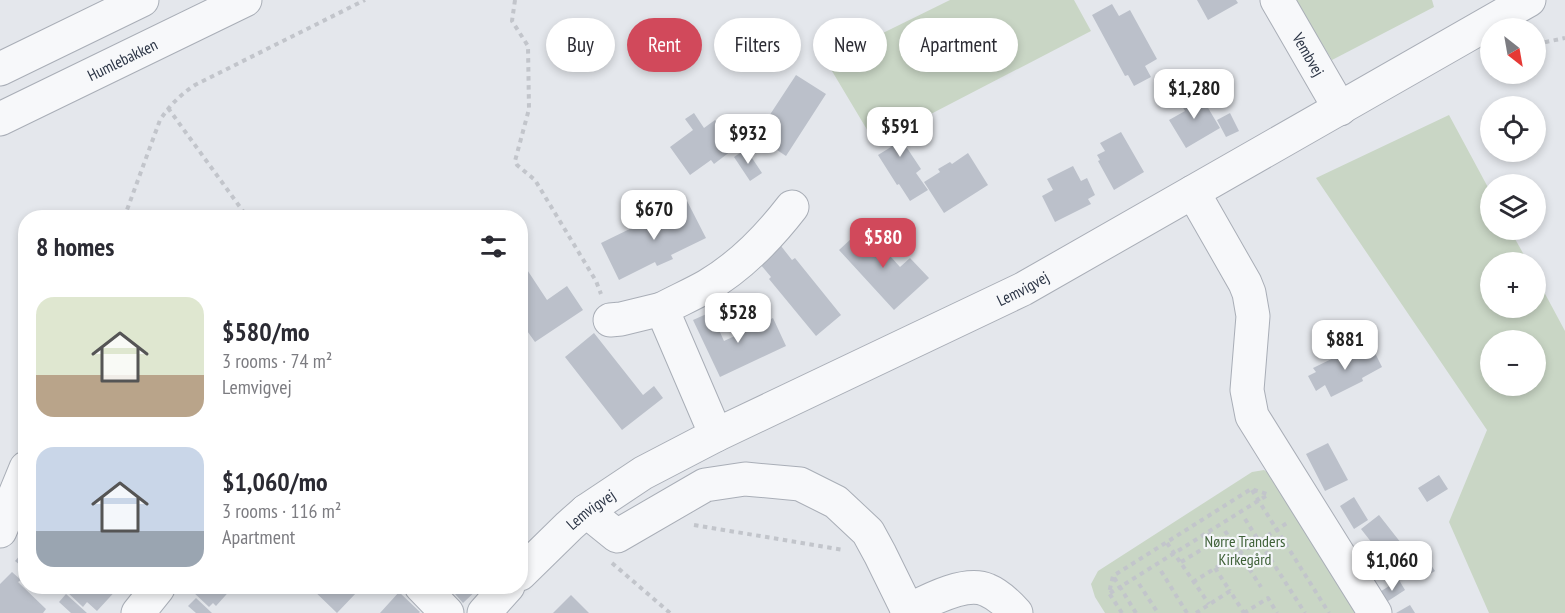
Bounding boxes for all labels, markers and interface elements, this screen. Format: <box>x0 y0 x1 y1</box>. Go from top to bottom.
chip: Buy <box>546 18 615 72</box>
chip: Rent <box>627 18 702 72</box>
chip: Filters <box>714 18 801 72</box>
chip: New <box>813 18 887 72</box>
chip: Apartment <box>899 18 1018 72</box>
north arrow <box>1480 18 1546 84</box>
map controls <box>1480 18 1546 396</box>
street label: Vembvej <box>1288 28 1329 80</box>
street label: Humlebakken <box>84 34 161 85</box>
pin: $1,280 <box>1145 69 1243 120</box>
text: $1,280 <box>1168 75 1220 101</box>
button: locate <box>1480 96 1546 162</box>
pin: $591 <box>864 107 936 158</box>
text: $591 <box>881 113 919 139</box>
pin: $932 <box>712 114 784 165</box>
text: $932 <box>729 120 767 146</box>
button: layers <box>1480 174 1546 240</box>
pin: $670 <box>618 190 690 241</box>
text: $670 <box>635 196 673 222</box>
pin: $580 <box>847 218 919 269</box>
text: $580 <box>864 224 902 250</box>
text: 8 homes <box>36 230 114 263</box>
icon: filters <box>477 230 510 263</box>
button: + <box>1480 252 1546 318</box>
street label: Lemvigvej <box>993 266 1052 310</box>
pin: $528 <box>702 293 774 344</box>
text: $528 <box>719 299 757 325</box>
text: $580/mo <box>222 315 310 348</box>
pin: $881 <box>1309 320 1381 371</box>
icon: home <box>84 321 156 393</box>
text: $881 <box>1326 326 1364 352</box>
button: − <box>1480 330 1546 396</box>
text: 3 rooms · 74 m² <box>222 348 332 374</box>
text: Lemvigvej <box>222 374 292 400</box>
text: $1,060/mo <box>222 465 328 498</box>
icon: home <box>84 471 156 543</box>
street label: Lemvigvej <box>562 485 619 534</box>
text: 3 rooms · 116 m² <box>222 498 341 524</box>
text: Apartment <box>222 524 295 550</box>
park label: Nørre Tranders Kirkegård <box>1205 531 1285 569</box>
pin: $1,060 <box>1343 541 1441 592</box>
text: $1,060 <box>1366 547 1418 573</box>

